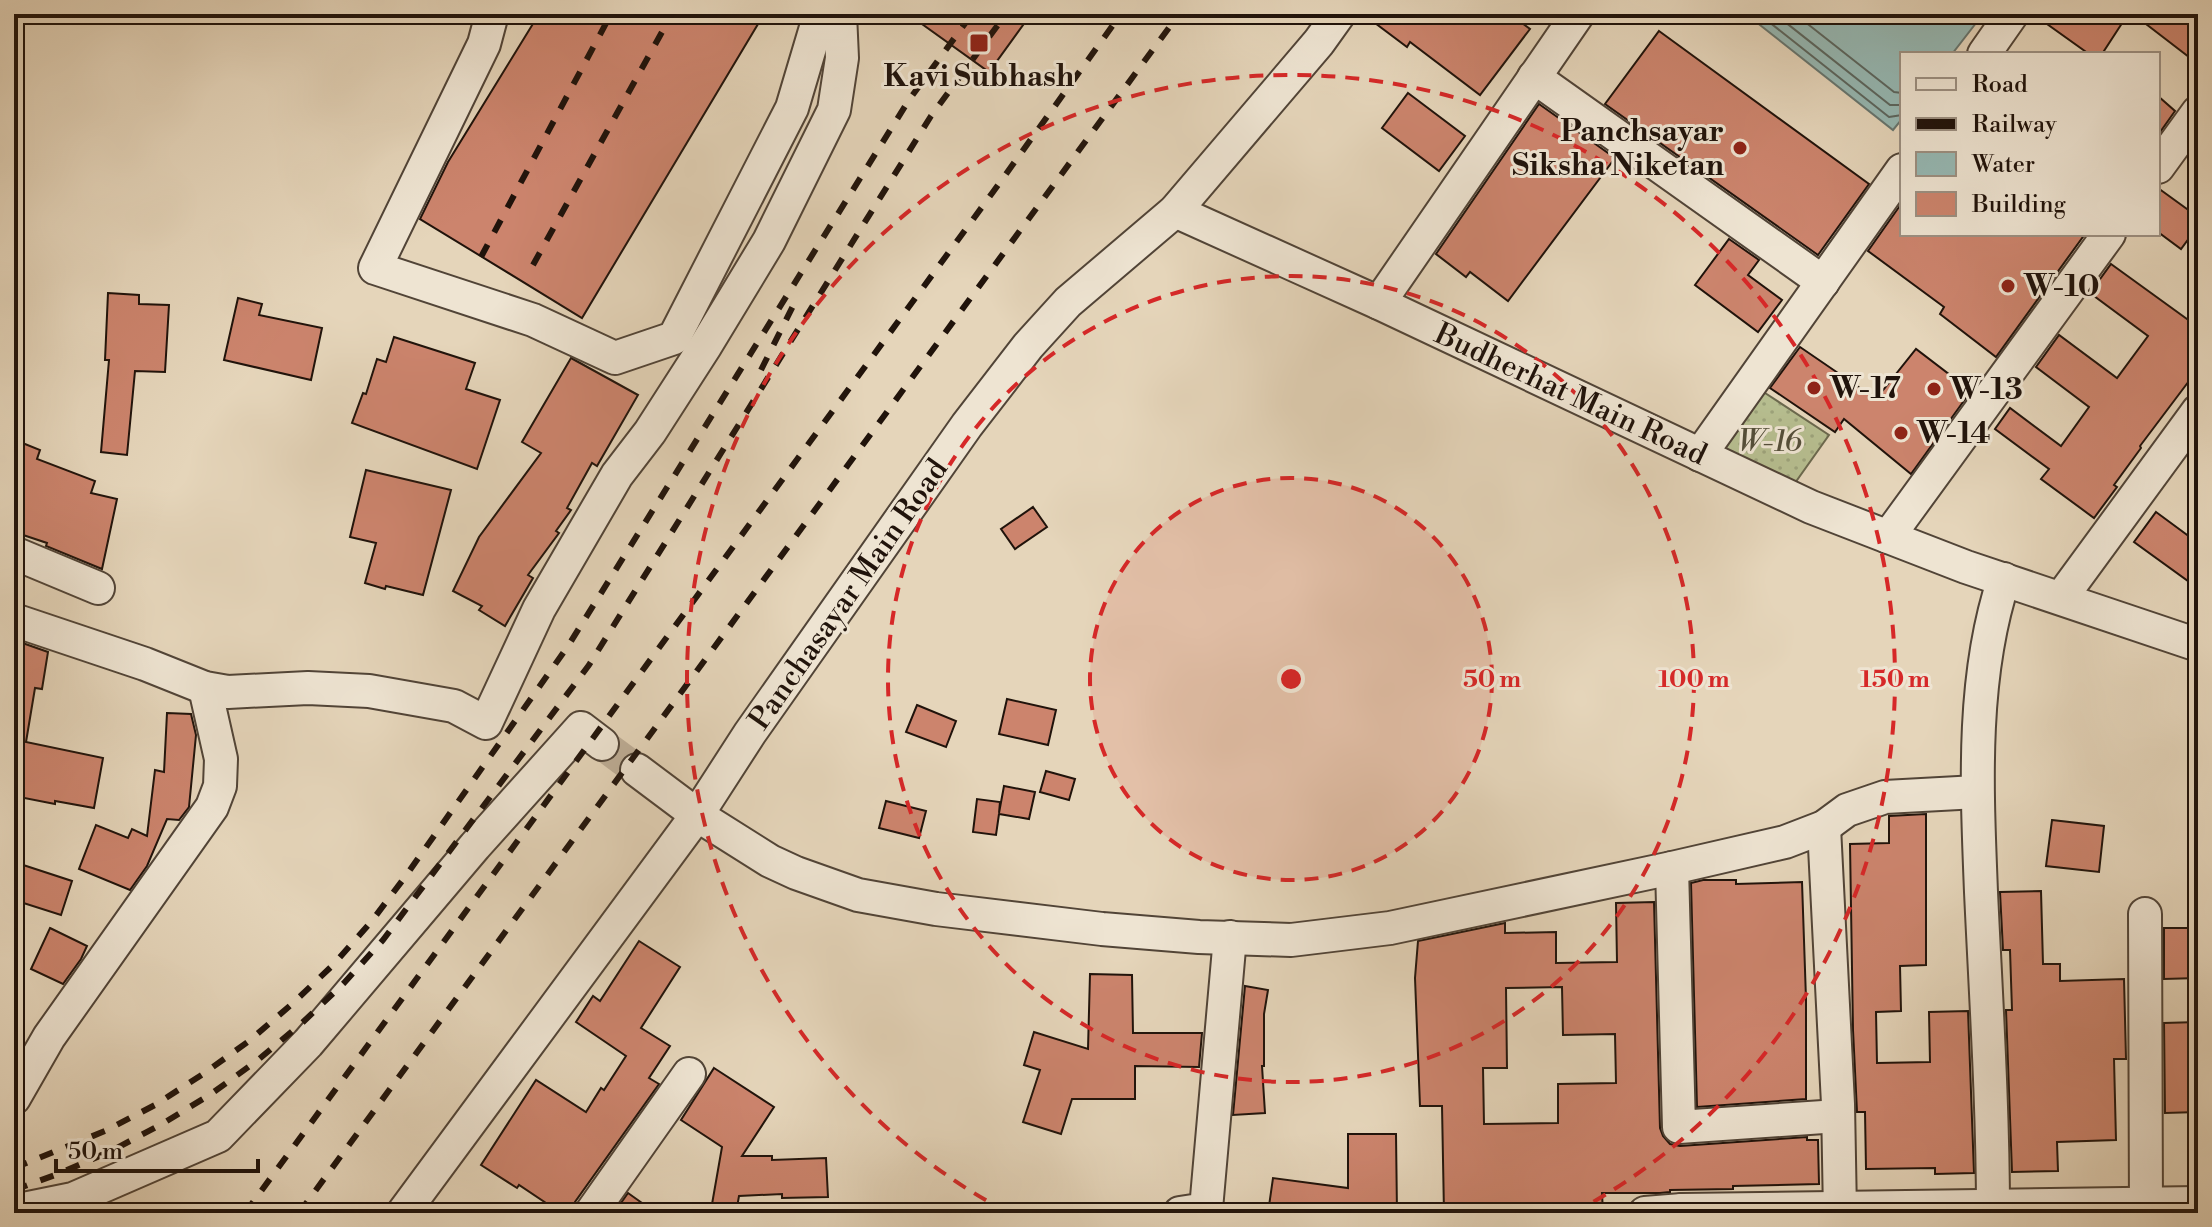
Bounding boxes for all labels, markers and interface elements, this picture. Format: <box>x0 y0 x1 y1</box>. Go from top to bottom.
marker: Kavi Subhash <box>968 32 990 54</box>
legend <box>1900 52 2160 236</box>
place label: Kavi Subhash <box>884 58 1075 96</box>
text: Road <box>1972 70 2028 100</box>
text: Railway <box>1972 110 2057 140</box>
place label: Panchsayar Siksha Niketan <box>1512 113 1725 185</box>
marker: Panchsayar Siksha Niketan <box>1731 139 1749 157</box>
text: Water <box>1971 150 2035 180</box>
text: Building <box>1971 190 2066 220</box>
place label: W-10 <box>2023 268 2100 306</box>
marker: W-10 <box>1999 277 2017 295</box>
street label: Budherhat Main Road <box>1428 315 1713 475</box>
place label: W-17 <box>1829 370 1901 408</box>
place label: W-13 <box>1949 371 2023 409</box>
marker: W-17 <box>1805 379 1823 397</box>
marker: W-13 <box>1925 380 1943 398</box>
place label: W-14 <box>1916 415 1991 453</box>
park label: W-16 <box>1738 423 1802 461</box>
marker: W-14 <box>1892 424 1910 442</box>
street label: Panchasayar Main Road <box>741 452 957 737</box>
centre of rings <box>1277 665 1305 693</box>
text: 50 m <box>1463 665 1521 695</box>
text: 100 m <box>1658 665 1730 695</box>
text: 150 m <box>1860 665 1930 695</box>
scale bar <box>56 1123 258 1173</box>
text: 50 m <box>68 1137 123 1167</box>

